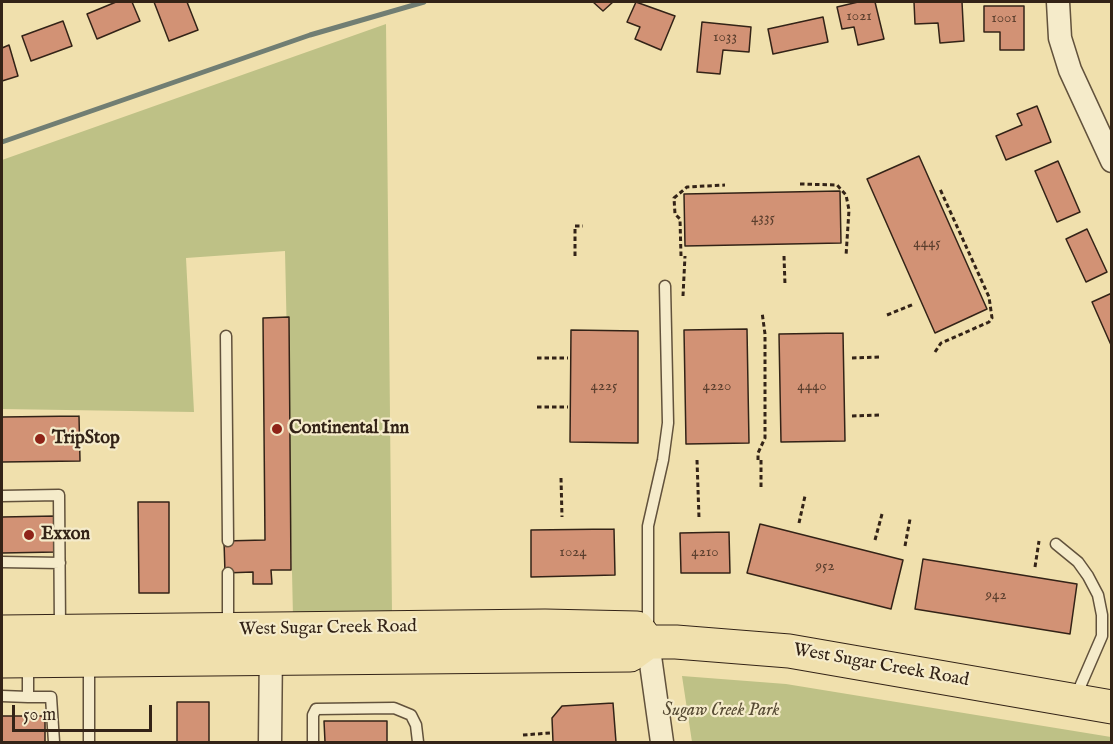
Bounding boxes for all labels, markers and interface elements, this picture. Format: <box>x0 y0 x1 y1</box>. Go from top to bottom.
house number: 1021 <box>846 8 872 26</box>
house number: 1001 <box>991 10 1017 28</box>
house number: 1033 <box>713 29 737 47</box>
house number: 4335 <box>751 210 775 228</box>
house number: 4445 <box>913 235 941 253</box>
house number: 4225 <box>591 378 617 396</box>
house number: 4220 <box>703 378 731 396</box>
house number: 4440 <box>797 378 827 396</box>
place label: Continental Inn <box>289 418 409 440</box>
marker: Continental Inn <box>270 422 284 436</box>
place label: TripStop <box>52 428 120 450</box>
marker: TripStop <box>33 432 47 446</box>
place label: Exxon <box>41 524 90 546</box>
marker: Exxon <box>22 528 36 542</box>
house number: 1024 <box>559 544 587 562</box>
house number: 4210 <box>691 544 719 562</box>
house number: 952 <box>816 558 834 576</box>
house number: 942 <box>986 587 1006 605</box>
street label: West Sugar Creek Road <box>239 617 417 641</box>
street label: West Sugar Creek Road <box>792 640 970 692</box>
scale bar <box>15 693 154 731</box>
park label: Sugaw Creek Park <box>663 700 779 722</box>
text: 50 m <box>23 704 56 727</box>

